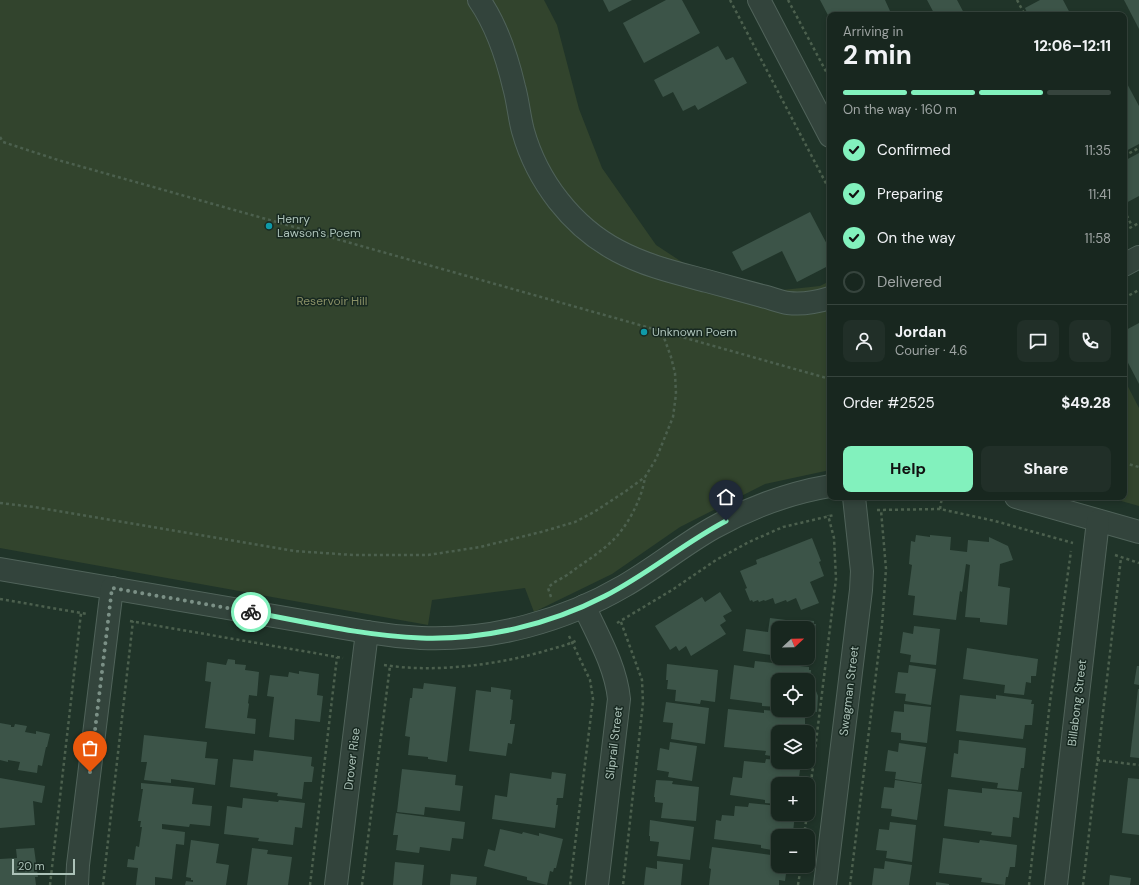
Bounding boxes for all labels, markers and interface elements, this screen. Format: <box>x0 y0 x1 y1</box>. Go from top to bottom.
text: Arriving in <box>843 23 903 40</box>
text: 12:06–12:11 <box>1034 36 1111 56</box>
text: 2 min <box>843 38 912 72</box>
text: On the way · 160 m <box>843 101 957 118</box>
icon: check <box>843 139 865 161</box>
text: Confirmed <box>877 140 951 160</box>
text: 11:35 <box>1085 142 1111 159</box>
icon: check <box>843 183 865 205</box>
text: Preparing <box>877 184 943 204</box>
text: 11:41 <box>1088 186 1111 203</box>
place label: Henry Lawson's Poem <box>277 211 361 241</box>
marker: Henry Lawson's Poem <box>264 221 274 231</box>
icon: check <box>843 227 865 249</box>
text: On the way <box>877 228 956 248</box>
text: 11:58 <box>1084 230 1111 247</box>
text: Delivered <box>877 272 942 292</box>
park label: Reservoir Hill <box>297 293 367 309</box>
button: person <box>843 320 885 362</box>
button: chat <box>1017 320 1059 362</box>
button: phone <box>1069 320 1111 362</box>
text: Jordan <box>895 322 946 342</box>
place label: Unknown Poem <box>652 324 737 340</box>
marker: Unknown Poem <box>639 327 649 337</box>
text: Courier · 4.6 <box>895 342 967 359</box>
text: Order #2525 <box>843 393 935 413</box>
text: $49.28 <box>1061 393 1111 413</box>
button: Help <box>843 446 973 492</box>
button: Share <box>981 446 1111 492</box>
pin <box>709 480 743 521</box>
icon: home <box>715 486 737 508</box>
courier <box>231 592 271 632</box>
icon: bike <box>240 601 262 623</box>
north arrow <box>771 621 815 665</box>
map controls <box>771 621 815 873</box>
street label: Swagman Street <box>836 645 862 737</box>
street label: Billabong Street <box>1064 658 1090 747</box>
button: locate <box>771 673 815 717</box>
street label: Sliprail Street <box>602 705 626 781</box>
button: layers <box>771 725 815 769</box>
street label: Drover Rise <box>340 727 364 791</box>
pin <box>73 731 107 772</box>
icon: bag <box>79 737 101 759</box>
button: + <box>771 777 815 821</box>
button: − <box>771 829 815 873</box>
scale bar <box>12 857 75 876</box>
text: 20 m <box>18 859 44 873</box>

